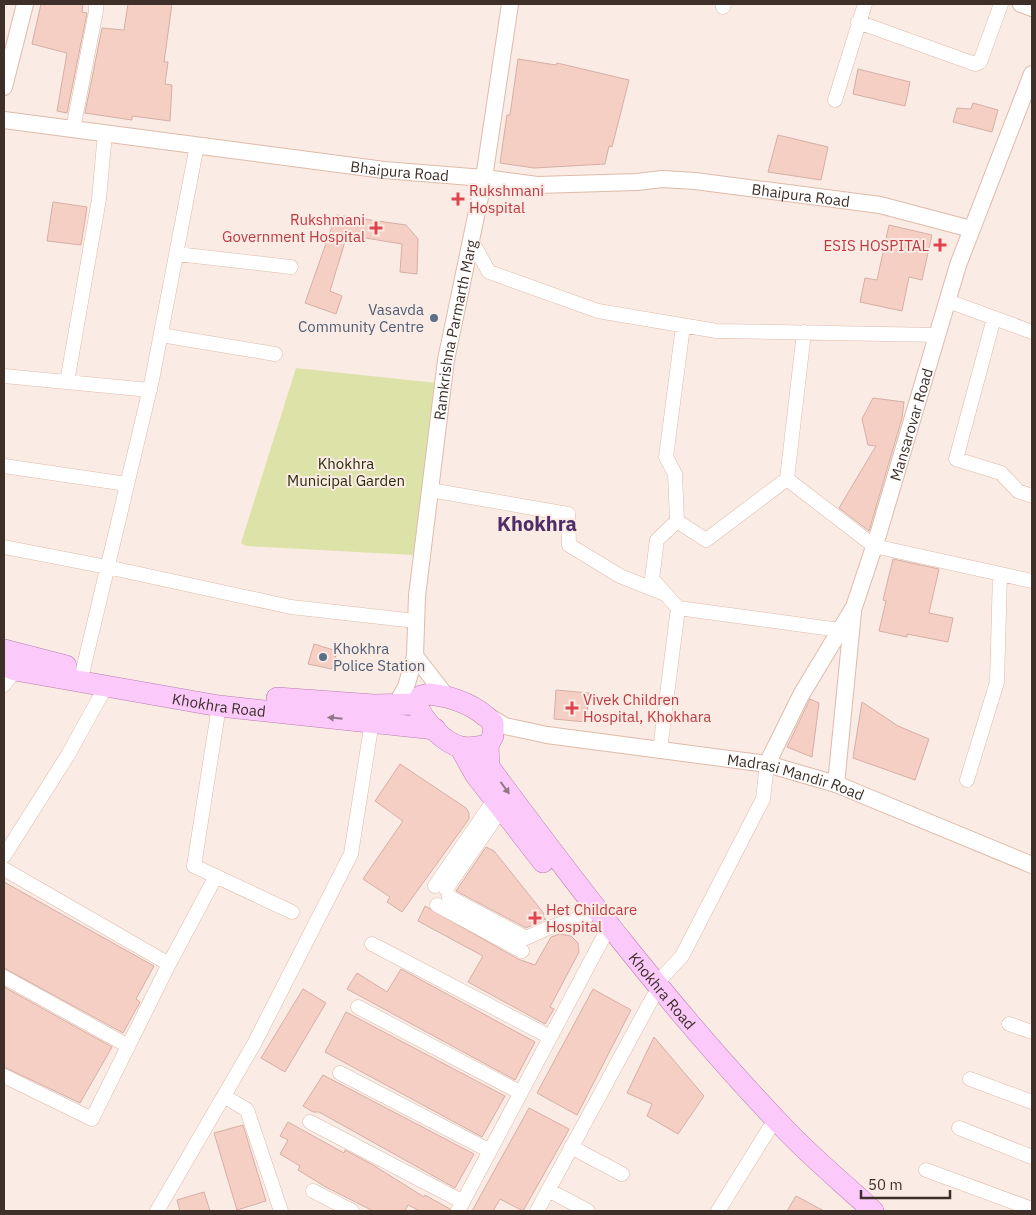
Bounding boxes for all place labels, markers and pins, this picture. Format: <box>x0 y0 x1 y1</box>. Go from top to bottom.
place label: Rukshmani Hospital <box>469 181 544 217</box>
marker: Rukshmani Hospital <box>451 192 465 206</box>
place label: Rukshmani Government Hospital <box>222 210 365 246</box>
marker: Rukshmani Government Hospital <box>369 221 383 235</box>
place label: ESIS HOSPITAL <box>824 236 929 255</box>
marker: ESIS HOSPITAL <box>933 238 947 252</box>
place label: Vasavda Community Centre <box>298 300 424 336</box>
marker: Vasavda Community Centre <box>428 312 440 324</box>
place label: Khokhra Police Station <box>333 639 425 675</box>
marker: Khokhra Police Station <box>317 651 329 663</box>
place label: Vivek Children Hospital, Khokhara <box>583 690 711 726</box>
marker: Vivek Children Hospital, Khokhara <box>565 701 579 715</box>
place label: Het Childcare Hospital <box>546 900 637 936</box>
marker: Het Childcare Hospital <box>528 911 542 925</box>

